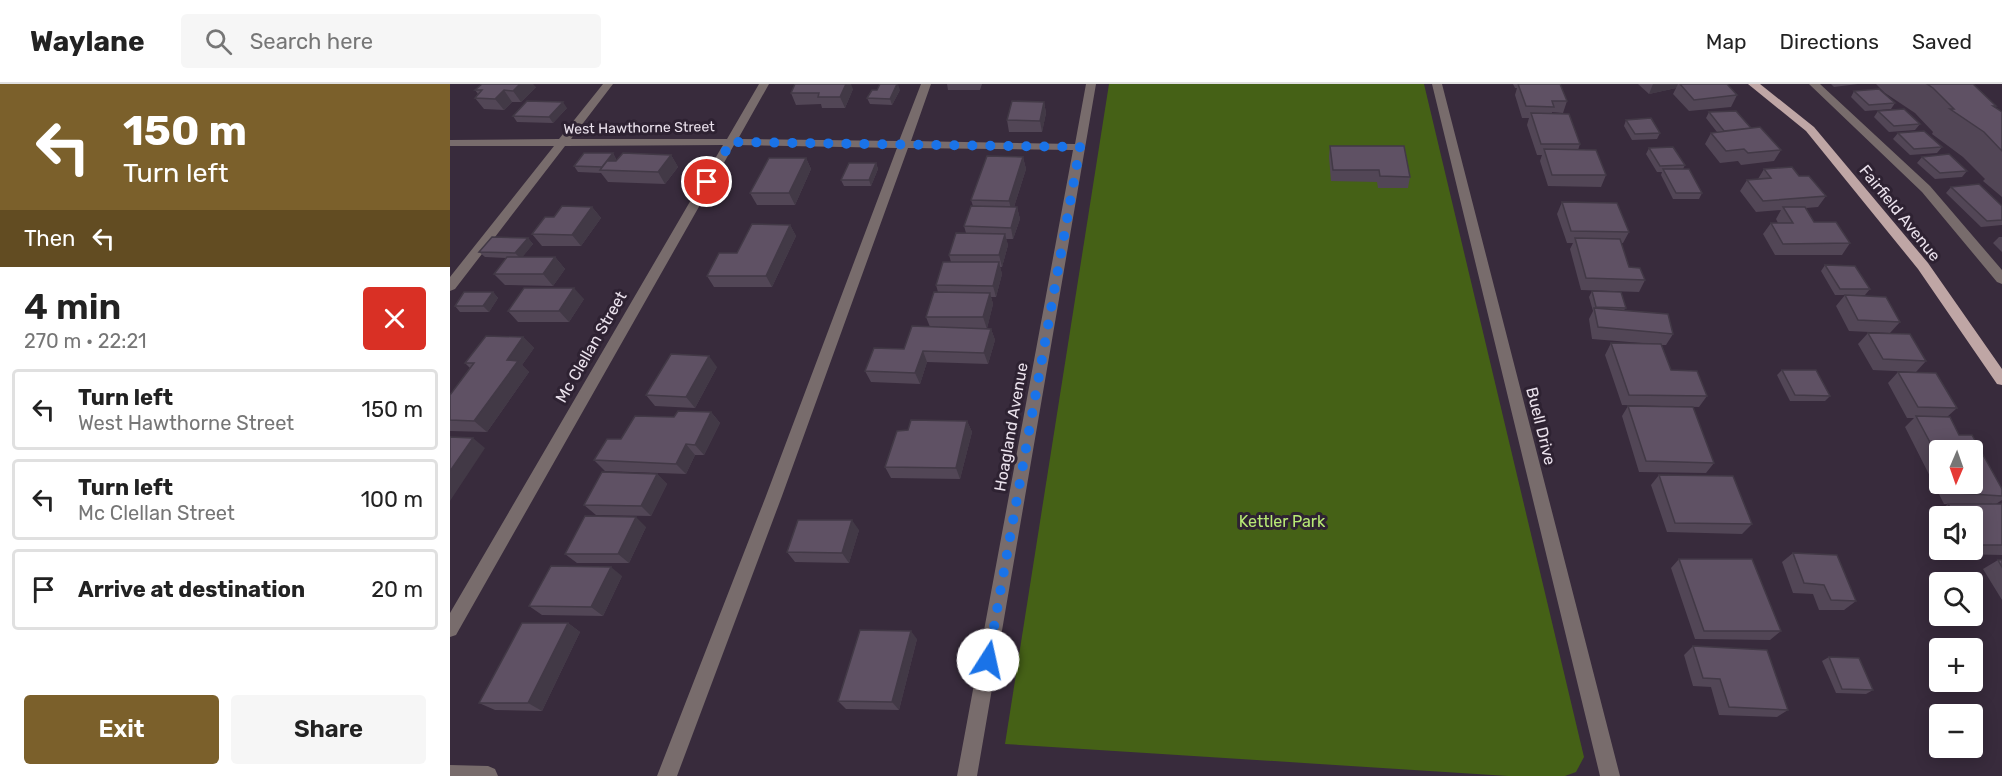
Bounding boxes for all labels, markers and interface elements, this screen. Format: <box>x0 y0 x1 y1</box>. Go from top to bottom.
search box <box>181 14 601 68</box>
text: Waylane <box>30 25 145 58</box>
icon: search <box>202 25 235 58</box>
text: Search here <box>250 28 373 55</box>
text: Map <box>1706 29 1747 54</box>
text: Directions <box>1780 29 1879 54</box>
text: Saved <box>1912 29 1972 54</box>
text: 150 m <box>123 106 247 156</box>
icon: left <box>24 108 102 186</box>
street label: West Hawthorne Street <box>563 118 715 138</box>
pin <box>681 156 732 207</box>
text: Turn left <box>123 157 228 189</box>
street label: Fairfield Avenue <box>1855 161 1945 265</box>
icon: arrive <box>690 165 723 198</box>
icon: left <box>87 222 120 255</box>
text: Then <box>24 225 75 252</box>
text: 4 min <box>24 285 121 328</box>
button: close <box>363 287 426 350</box>
street label: Mc Clellan Street <box>551 288 631 406</box>
text: 270 m · 22:21 <box>24 329 147 353</box>
street label: Hoagland Avenue <box>990 361 1032 493</box>
text: Turn left <box>78 384 173 411</box>
street label: Buell Drive <box>1522 385 1560 467</box>
icon: left <box>27 393 60 426</box>
text: 150 m <box>362 396 423 423</box>
text: West Hawthorne Street <box>78 411 294 435</box>
north arrow <box>1929 440 1983 494</box>
map controls <box>1929 440 1983 758</box>
text: Turn left <box>78 474 173 501</box>
icon: left <box>27 483 60 516</box>
text: 100 m <box>361 486 423 513</box>
text: Mc Clellan Street <box>78 501 235 525</box>
button: sound <box>1929 506 1983 560</box>
park label: Kettler Park <box>1239 512 1326 531</box>
button: search <box>1929 572 1983 626</box>
icon: arrive <box>27 573 60 606</box>
text: Arrive at destination <box>78 576 305 603</box>
text: 20 m <box>371 576 423 603</box>
position arrow <box>956 628 1020 692</box>
button: + <box>1929 638 1983 692</box>
button: Exit <box>24 695 219 764</box>
button: Share <box>231 695 426 764</box>
button: − <box>1929 704 1983 758</box>

